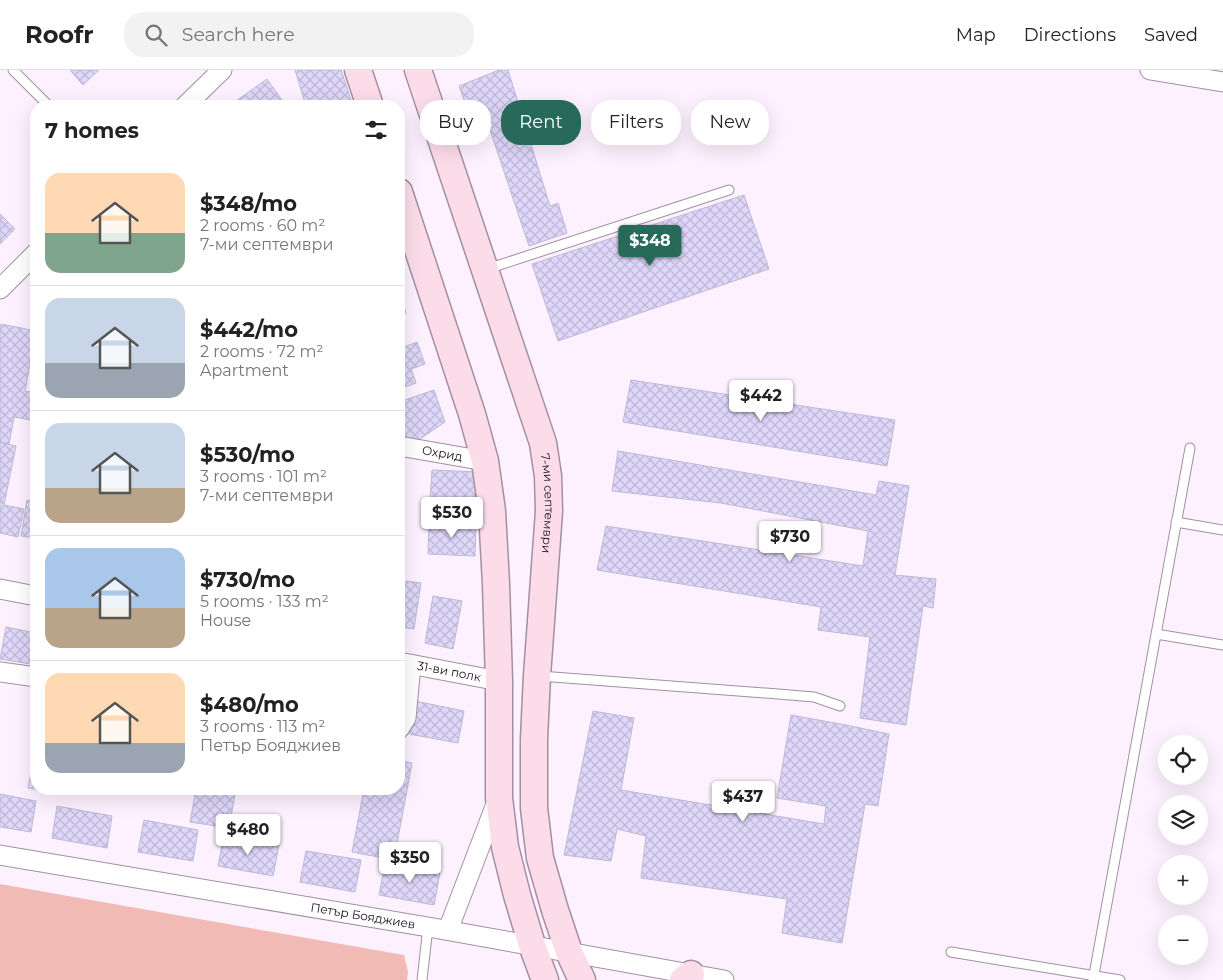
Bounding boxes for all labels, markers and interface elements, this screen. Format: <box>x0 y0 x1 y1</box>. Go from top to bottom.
search box <box>124 12 474 57</box>
text: Roofr <box>25 20 94 49</box>
icon: search <box>142 21 170 49</box>
text: Search here <box>182 23 295 46</box>
text: Map <box>956 24 996 46</box>
text: Directions <box>1024 24 1116 46</box>
text: Saved <box>1144 24 1198 46</box>
chip: Buy <box>420 100 491 145</box>
chip: Rent <box>501 100 581 145</box>
chip: Filters <box>591 100 681 145</box>
chip: New <box>691 100 769 145</box>
icon: filters <box>362 116 390 144</box>
text: 7 homes <box>45 118 139 143</box>
text: $348/mo <box>200 191 297 216</box>
icon: home <box>85 193 145 253</box>
text: 2 rooms · 60 m² <box>200 216 325 235</box>
pin: $348 <box>620 224 680 267</box>
text: $348 <box>629 231 671 250</box>
text: 7-ми септември <box>200 235 334 254</box>
text: $442/mo <box>200 317 298 342</box>
icon: home <box>85 318 145 378</box>
text: 2 rooms · 72 m² <box>200 342 323 361</box>
text: Apartment <box>200 361 289 380</box>
pin: $442 <box>731 380 791 422</box>
text: $442 <box>740 386 782 405</box>
text: $530/mo <box>200 442 295 467</box>
street label: Охрид <box>421 442 464 464</box>
icon: home <box>85 443 145 503</box>
street label: 7-ми септември <box>538 452 557 554</box>
text: 3 rooms · 101 m² <box>200 467 327 486</box>
text: 7-ми септември <box>200 486 334 505</box>
pin: $530 <box>422 496 482 539</box>
text: $530 <box>432 503 472 522</box>
pin: $730 <box>760 520 820 563</box>
text: $730 <box>770 527 810 546</box>
text: $730/mo <box>200 567 295 592</box>
icon: home <box>85 568 145 628</box>
text: 5 rooms · 133 m² <box>200 592 329 611</box>
text: House <box>200 611 251 630</box>
street label: 31-ви полк <box>416 658 482 684</box>
text: $480/mo <box>200 692 299 717</box>
icon: home <box>85 693 145 753</box>
text: 3 rooms · 113 m² <box>200 717 325 736</box>
map controls <box>1158 735 1208 965</box>
button: locate <box>1158 735 1208 785</box>
text: Петър Бояджиев <box>200 736 341 755</box>
pin: $437 <box>713 780 773 823</box>
text: $437 <box>723 787 763 806</box>
button: layers <box>1158 795 1208 845</box>
pin: $480 <box>218 814 278 856</box>
text: $480 <box>227 820 269 839</box>
pin: $350 <box>380 842 440 884</box>
text: $350 <box>390 848 430 867</box>
button: + <box>1158 855 1208 905</box>
street label: Петър Бояджиев <box>310 899 416 932</box>
button: − <box>1158 915 1208 965</box>

